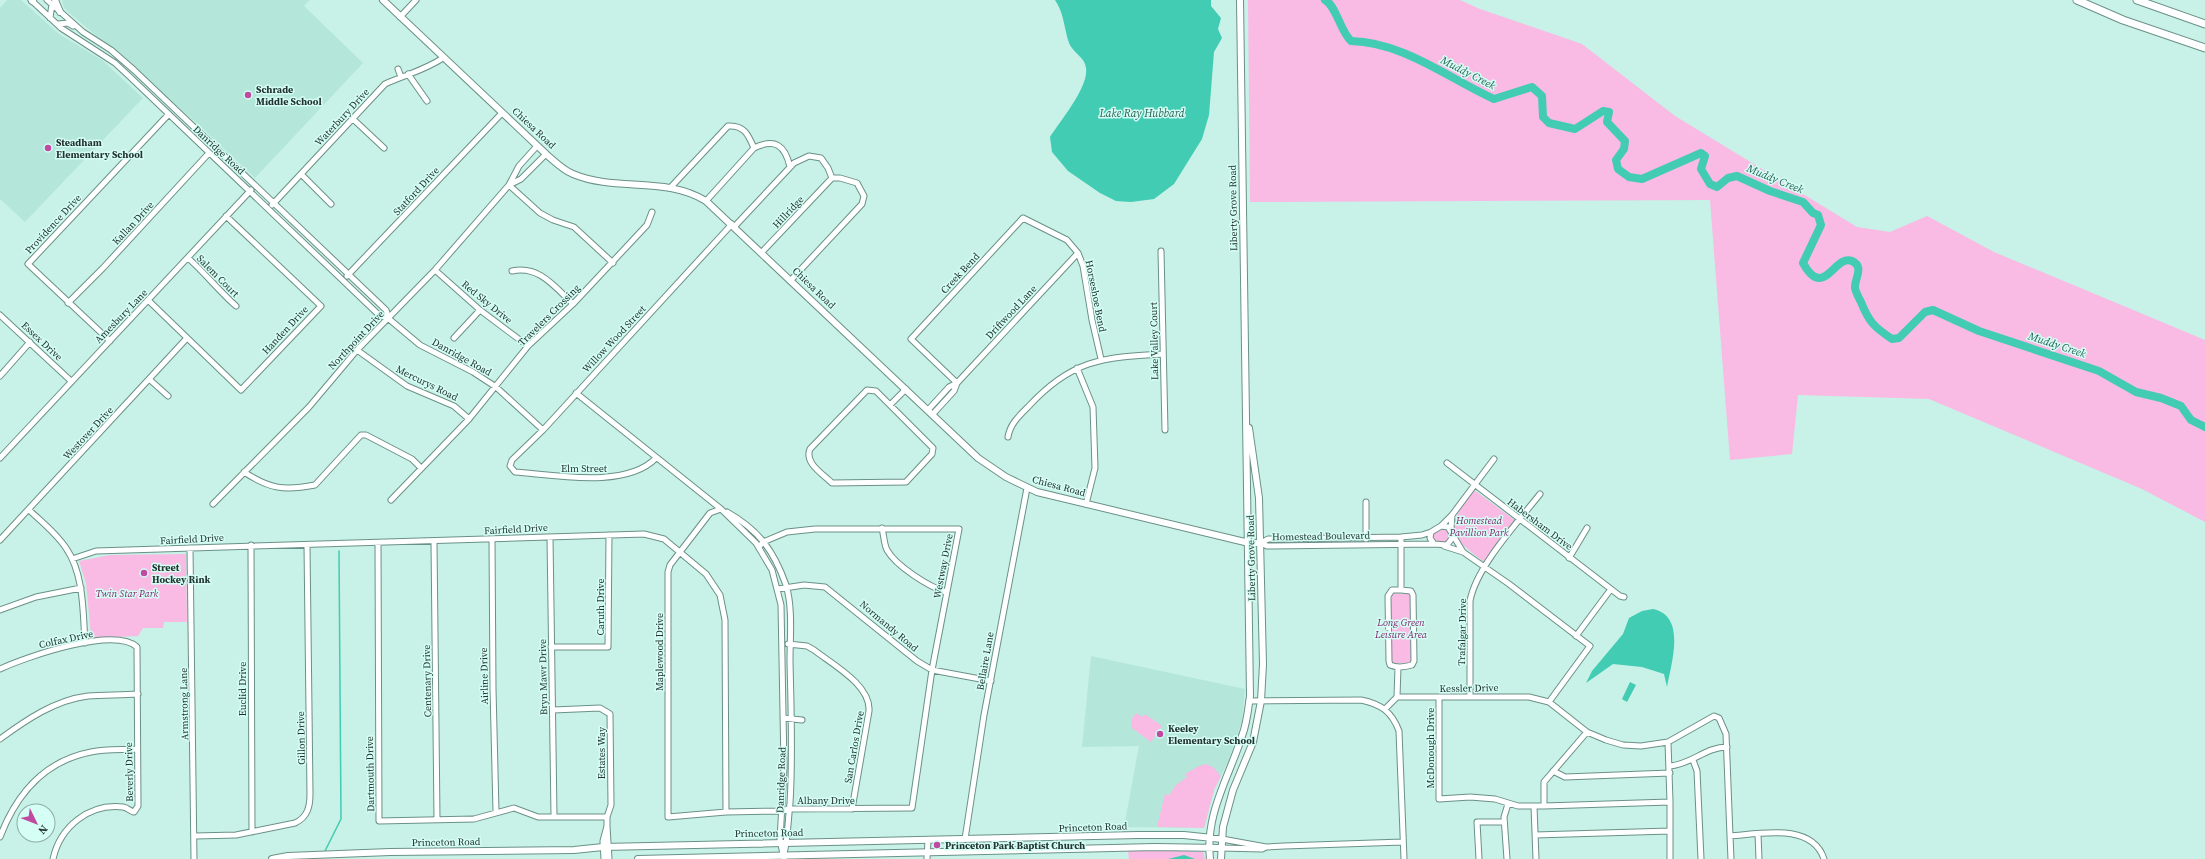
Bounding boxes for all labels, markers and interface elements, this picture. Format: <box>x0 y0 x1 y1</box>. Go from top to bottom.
water label: Muddy Creek <box>1437 52 1499 94</box>
place label: Schrade Middle School <box>256 83 322 108</box>
street label: Waterbury Drive <box>312 86 372 148</box>
marker: Schrade Middle School <box>243 90 253 100</box>
street label: Chiesa Road <box>510 105 559 152</box>
water label: Lake Ray Hubbard <box>1099 106 1185 121</box>
street label: Danridge Road <box>190 123 248 178</box>
place label: Steadham Elementary School <box>56 136 143 161</box>
marker: Steadham Elementary School <box>43 143 53 153</box>
water label: Muddy Creek <box>1743 160 1806 197</box>
street label: Statford Drive <box>390 164 442 218</box>
street label: Liberty Grove Road <box>1226 164 1240 251</box>
street label: Providence Drive <box>22 192 84 256</box>
street label: Hillridge <box>770 193 806 231</box>
street label: Kallan Drive <box>109 198 157 248</box>
street label: Creek Bend <box>938 250 983 296</box>
street label: Salem Court <box>194 252 243 301</box>
street label: Horseshoe Bend <box>1083 259 1109 333</box>
street label: Chiesa Road <box>790 264 838 312</box>
street label: Red Sky Drive <box>459 278 515 326</box>
street label: Travelers Crossing <box>515 281 583 349</box>
street label: Driftwood Lane <box>983 282 1039 342</box>
street label: Amesbury Lane <box>92 286 150 346</box>
street label: Lake Valley Court <box>1147 301 1161 380</box>
street label: Willow Wood Street <box>579 302 649 375</box>
street label: Handen Drive <box>259 303 311 357</box>
street label: Northpoint Drive <box>325 308 387 372</box>
street label: Essex Drive <box>19 319 65 363</box>
water label: Muddy Creek <box>2025 328 2089 362</box>
street label: Danridge Road <box>430 335 494 379</box>
street label: Mercurys Road <box>394 362 460 404</box>
street label: Westover Drive <box>60 404 116 462</box>
street label: Elm Street <box>561 462 608 475</box>
street label: Chiesa Road <box>1031 473 1087 499</box>
street label: Habersham Drive <box>1505 495 1575 553</box>
street label: Liberty Grove Road <box>1244 514 1258 601</box>
park label: Homestead Pavillion Park <box>1449 514 1509 539</box>
street label: Fairfield Drive <box>484 521 548 537</box>
street label: Homestead Boulevard <box>1272 529 1371 543</box>
street label: Fairfield Drive <box>160 531 224 547</box>
street label: Westway Drive <box>930 532 956 600</box>
place label: Street Hockey Rink <box>152 561 211 586</box>
marker: Street Hockey Rink <box>139 568 149 578</box>
street label: Caruth Drive <box>594 578 607 636</box>
park label: Twin Star Park <box>96 587 158 600</box>
street label: Normandy Road <box>857 598 921 655</box>
street label: Trafalgar Drive <box>1455 598 1469 666</box>
street label: Maplewood Drive <box>653 613 666 691</box>
park label: Long Green Leisure Area <box>1374 616 1428 641</box>
street label: Colfax Drive <box>38 627 94 651</box>
street label: Bellaire Lane <box>973 631 997 691</box>
street label: Bryn Mawr Drive <box>536 639 550 715</box>
street label: Centenary Drive <box>420 645 434 717</box>
street label: Airline Drive <box>477 647 491 705</box>
street label: Euclid Drive <box>236 662 249 716</box>
street label: Armstrong Lane <box>177 667 191 741</box>
street label: Kessler Drive <box>1439 681 1499 695</box>
street label: McDonough Drive <box>1424 708 1437 788</box>
street label: San Carlos Drive <box>841 710 867 784</box>
street label: Gillon Drive <box>294 711 308 765</box>
place label: Keeley Elementary School <box>1168 722 1255 747</box>
street label: Estates Way <box>595 726 608 779</box>
marker: Keeley Elementary School <box>1155 729 1165 739</box>
street label: Dartmouth Drive <box>363 736 377 812</box>
street label: Beverly Drive <box>122 742 136 802</box>
street label: Danridge Road <box>773 746 789 813</box>
street label: Albany Drive <box>797 794 855 807</box>
north arrow <box>16 803 56 843</box>
street label: Princeton Road <box>1058 819 1128 835</box>
text: N <box>35 821 51 838</box>
street label: Princeton Road <box>734 826 804 840</box>
street label: Princeton Road <box>411 835 481 849</box>
place label: Princeton Park Baptist Church <box>945 839 1085 852</box>
marker: Princeton Park Baptist Church <box>932 840 942 850</box>

